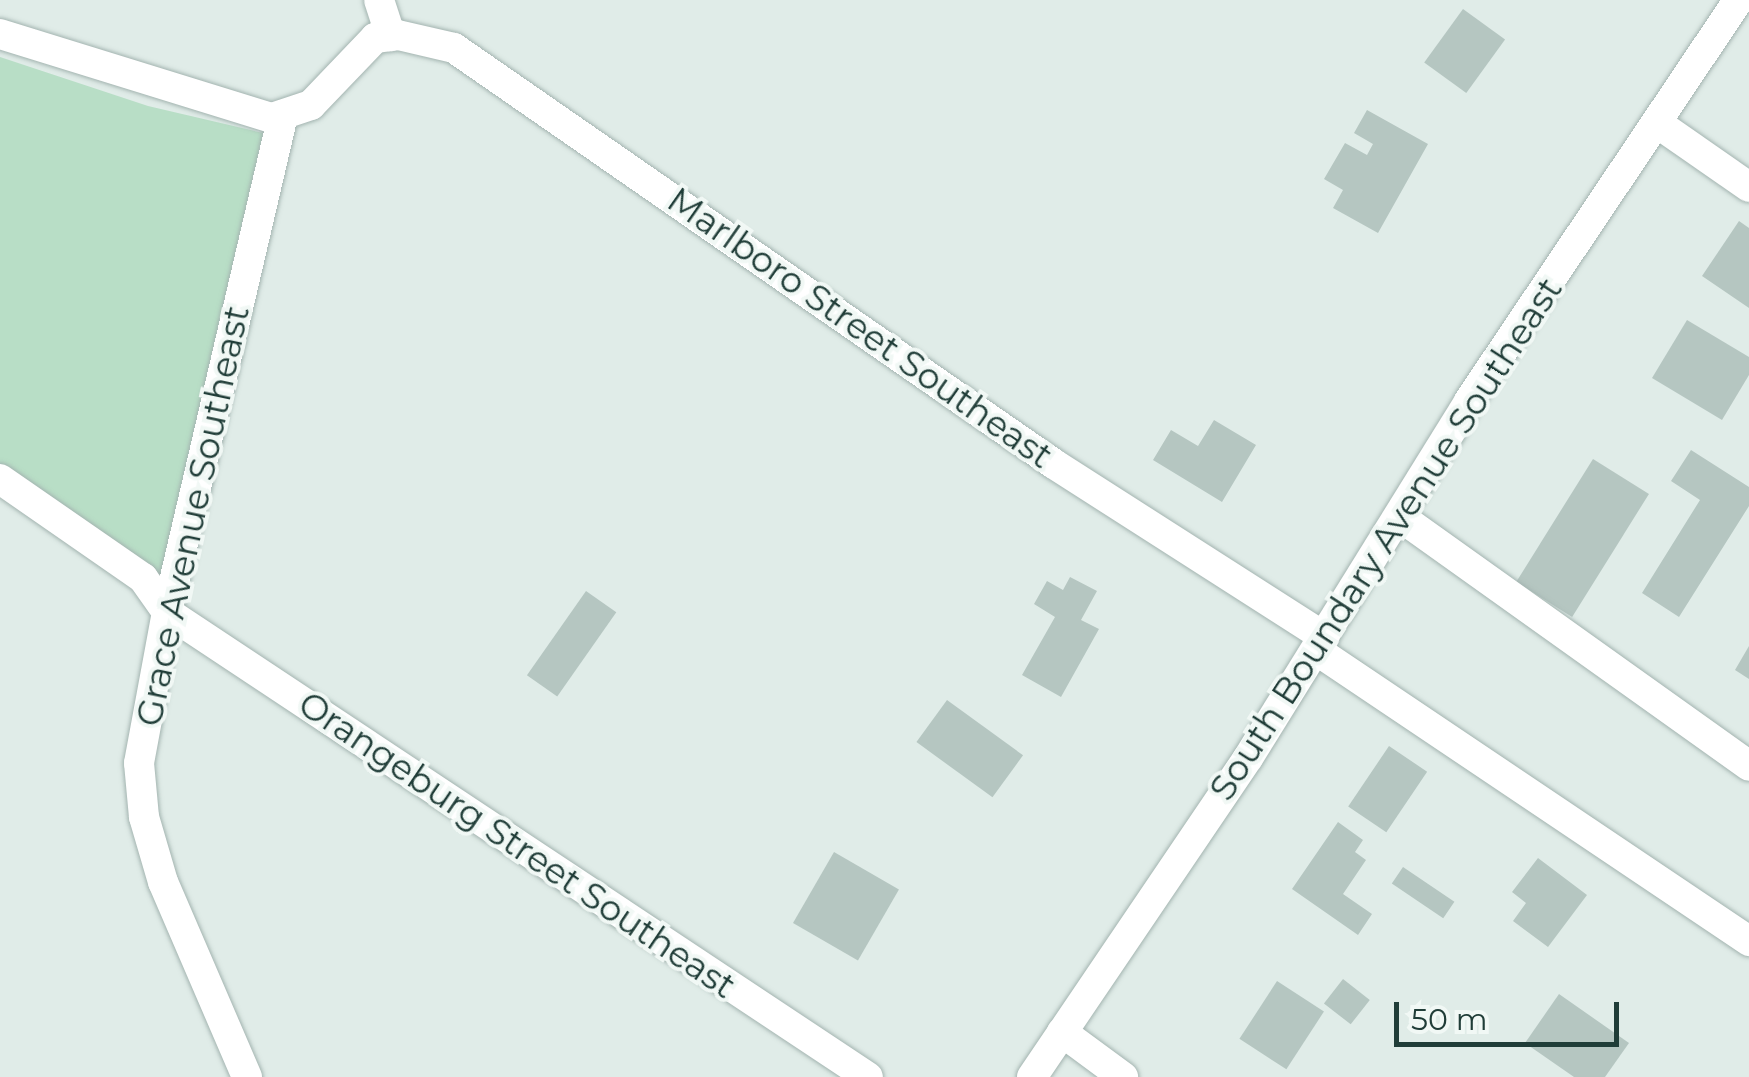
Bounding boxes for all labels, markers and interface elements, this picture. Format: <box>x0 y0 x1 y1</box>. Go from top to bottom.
street label: Marlboro Street Southeast <box>660 179 1060 477</box>
street label: South Boundary Avenue Southeast <box>1201 270 1571 808</box>
street label: Grace Avenue Southeast <box>128 302 258 730</box>
street label: Orangeburg Street Southeast <box>291 683 743 1007</box>
scale bar <box>1399 982 1624 1044</box>
text: 50 m <box>1411 1001 1488 1038</box>

